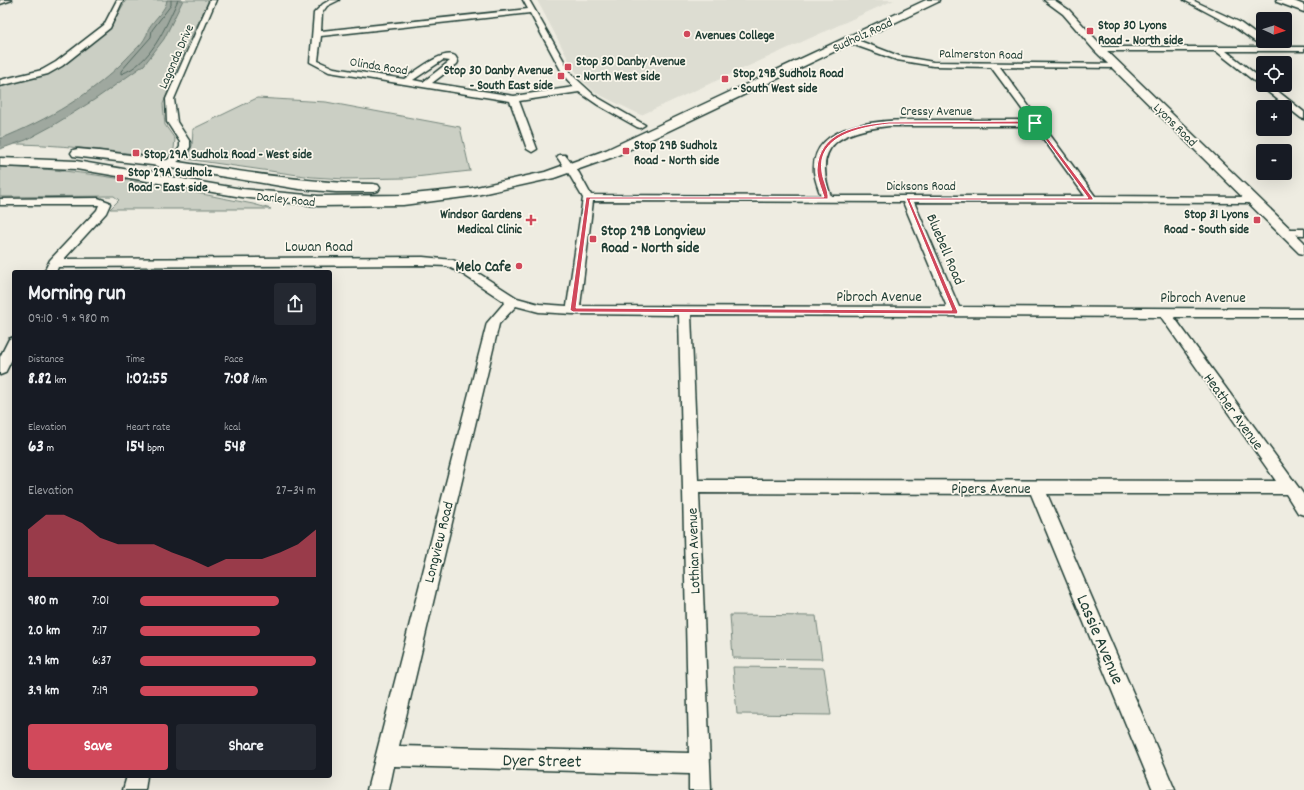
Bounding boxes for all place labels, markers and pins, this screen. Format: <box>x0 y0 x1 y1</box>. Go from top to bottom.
place label: Stop 30 Lyons Road - North side <box>1098 17 1183 51</box>
marker: Stop 30 Lyons Road - North side <box>1085 26 1095 36</box>
place label: Avenues College <box>695 27 775 46</box>
marker: Avenues College <box>682 29 692 39</box>
place label: Stop 30 Danby Avenue - North West side <box>576 53 686 87</box>
place label: Stop 30 Danby Avenue - South East side <box>444 62 553 96</box>
marker: Stop 30 Danby Avenue - North West side <box>563 62 573 72</box>
place label: Stop 29B Sudholz Road - South West side <box>733 65 844 99</box>
marker: Stop 30 Danby Avenue - South East side <box>556 71 566 81</box>
marker: Stop 29B Sudholz Road - South West side <box>720 74 730 84</box>
pin <box>1018 106 1052 140</box>
place label: Stop 29B Sudholz Road - North side <box>634 137 719 171</box>
place label: Stop 29A Sudholz Road - West side <box>144 146 312 165</box>
marker: Stop 29B Sudholz Road - North side <box>621 146 631 156</box>
marker: Stop 29A Sudholz Road - West side <box>131 148 141 158</box>
place label: Stop 29A Sudholz Road - East side <box>128 164 213 198</box>
marker: Stop 29A Sudholz Road - East side <box>115 173 125 183</box>
place label: Windsor Gardens Medical Clinic <box>440 206 523 240</box>
place label: Stop 31 Lyons Road - South side <box>1164 206 1250 240</box>
marker: Windsor Gardens Medical Clinic <box>525 214 537 226</box>
marker: Stop 31 Lyons Road - South side <box>1252 215 1262 225</box>
place label: Stop 29B Longview Road - North side <box>601 221 706 260</box>
marker: Stop 29B Longview Road - North side <box>588 234 598 244</box>
place label: Melo Cafe <box>456 257 511 279</box>
marker: Melo Cafe <box>514 261 524 271</box>

